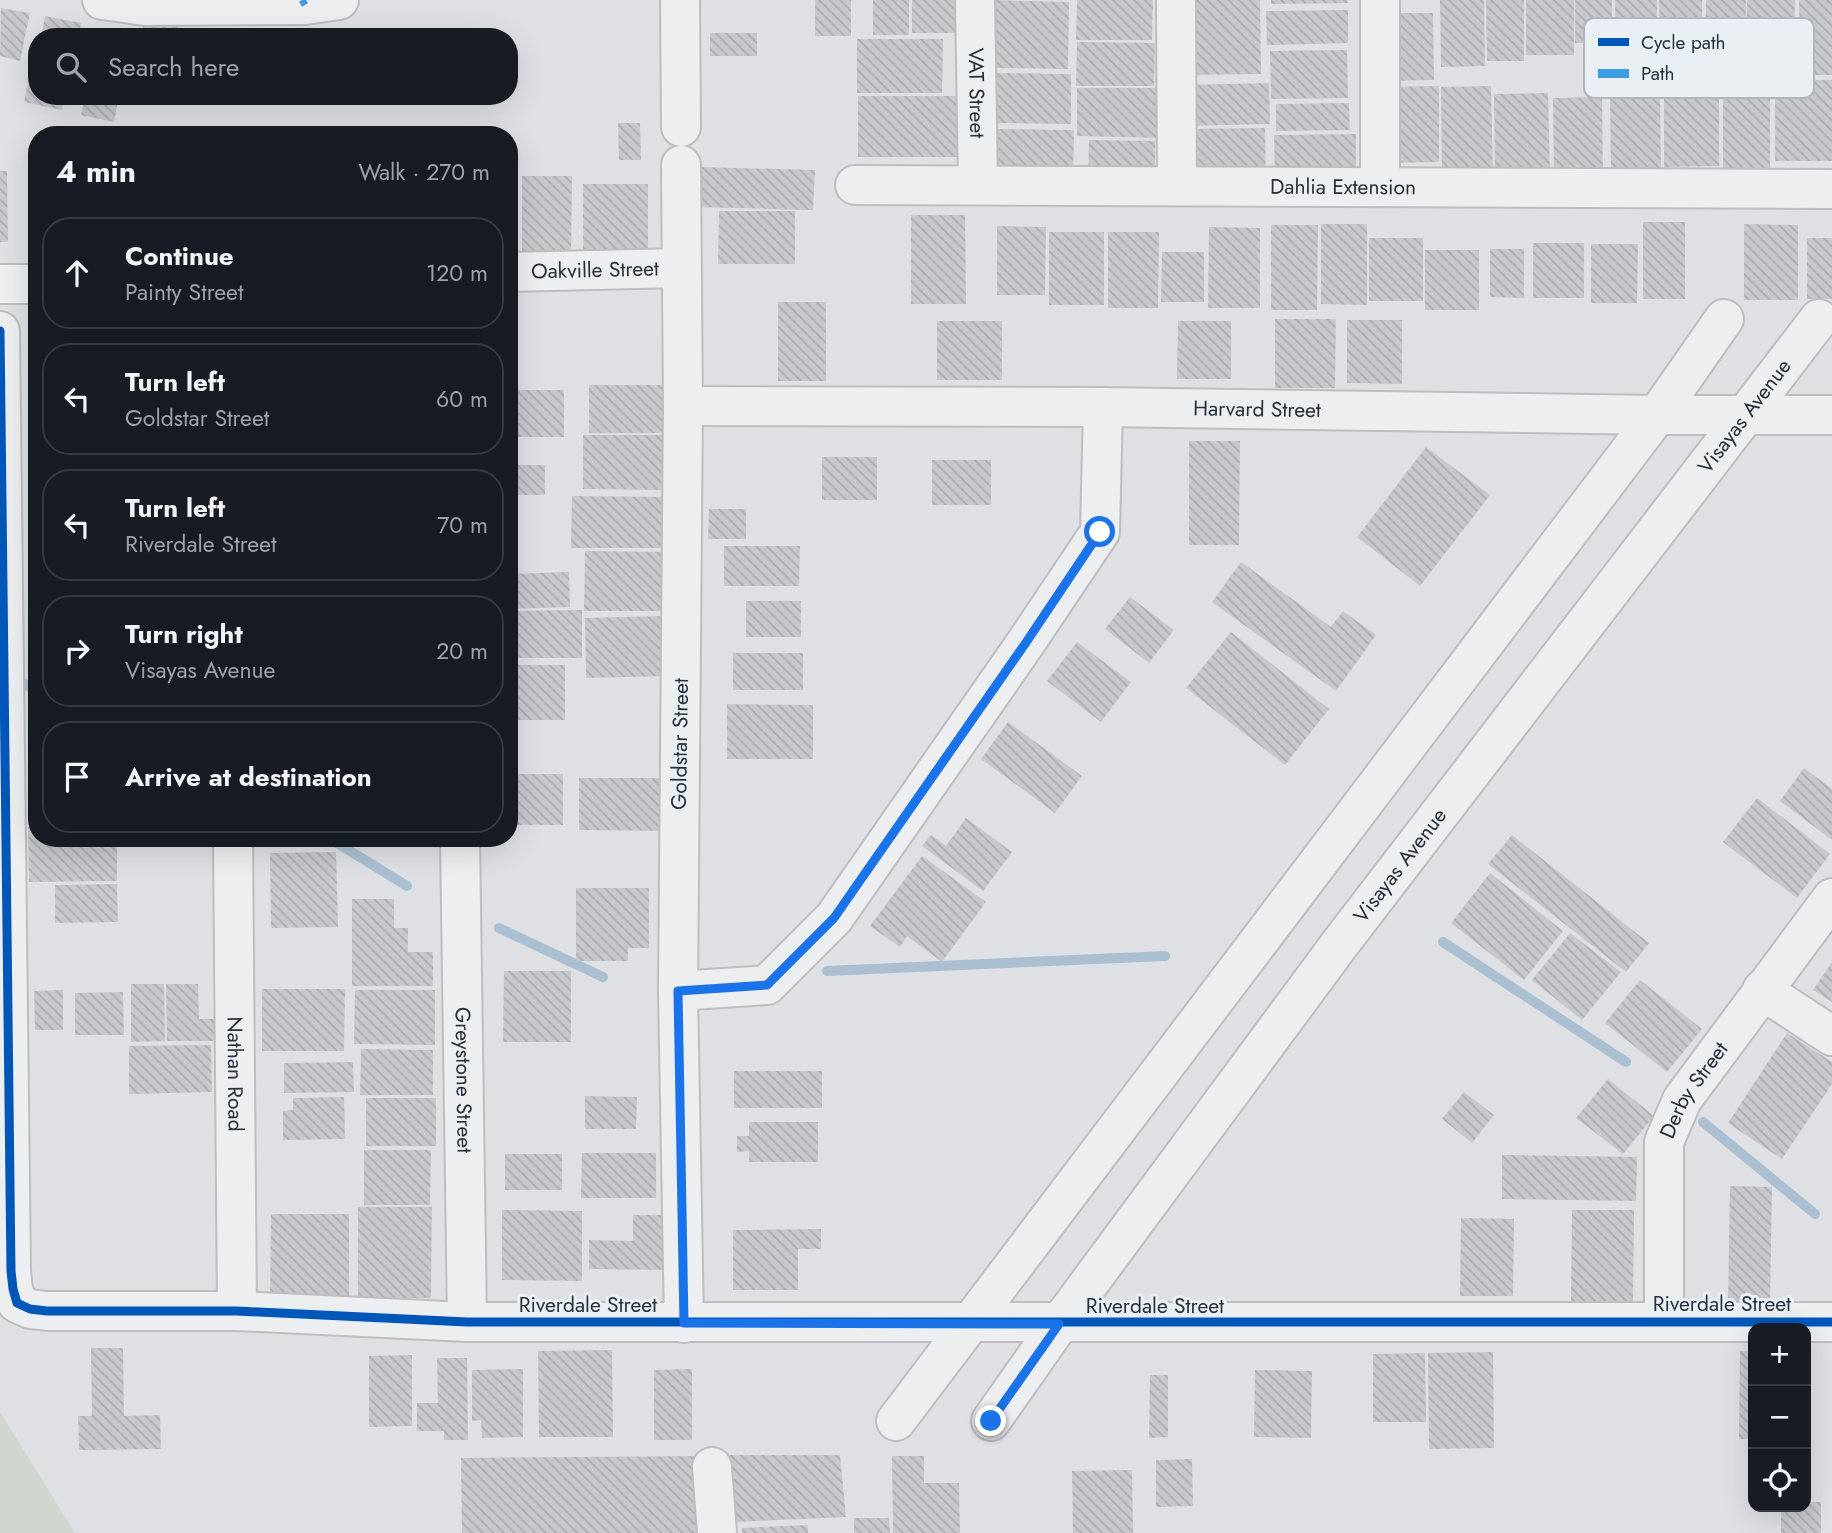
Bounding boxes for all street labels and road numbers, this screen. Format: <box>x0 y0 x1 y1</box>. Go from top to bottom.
street label: VAT Street <box>961 48 992 138</box>
street label: Dahlia Extension <box>1270 172 1416 202</box>
street label: Oakville Street <box>531 254 659 286</box>
street label: Visayas Avenue <box>1691 352 1798 480</box>
street label: Harvard Street <box>1193 393 1321 425</box>
street label: Goldstar Street <box>664 678 696 810</box>
street label: Visayas Avenue <box>1346 802 1454 929</box>
street label: Greystone Street <box>447 1007 480 1153</box>
street label: Nathan Road <box>220 1016 250 1132</box>
street label: Derby Street <box>1652 1036 1735 1143</box>
street label: Riverdale Street <box>1653 1289 1791 1319</box>
street label: Riverdale Street <box>519 1290 657 1320</box>
street label: Riverdale Street <box>1086 1291 1224 1321</box>

